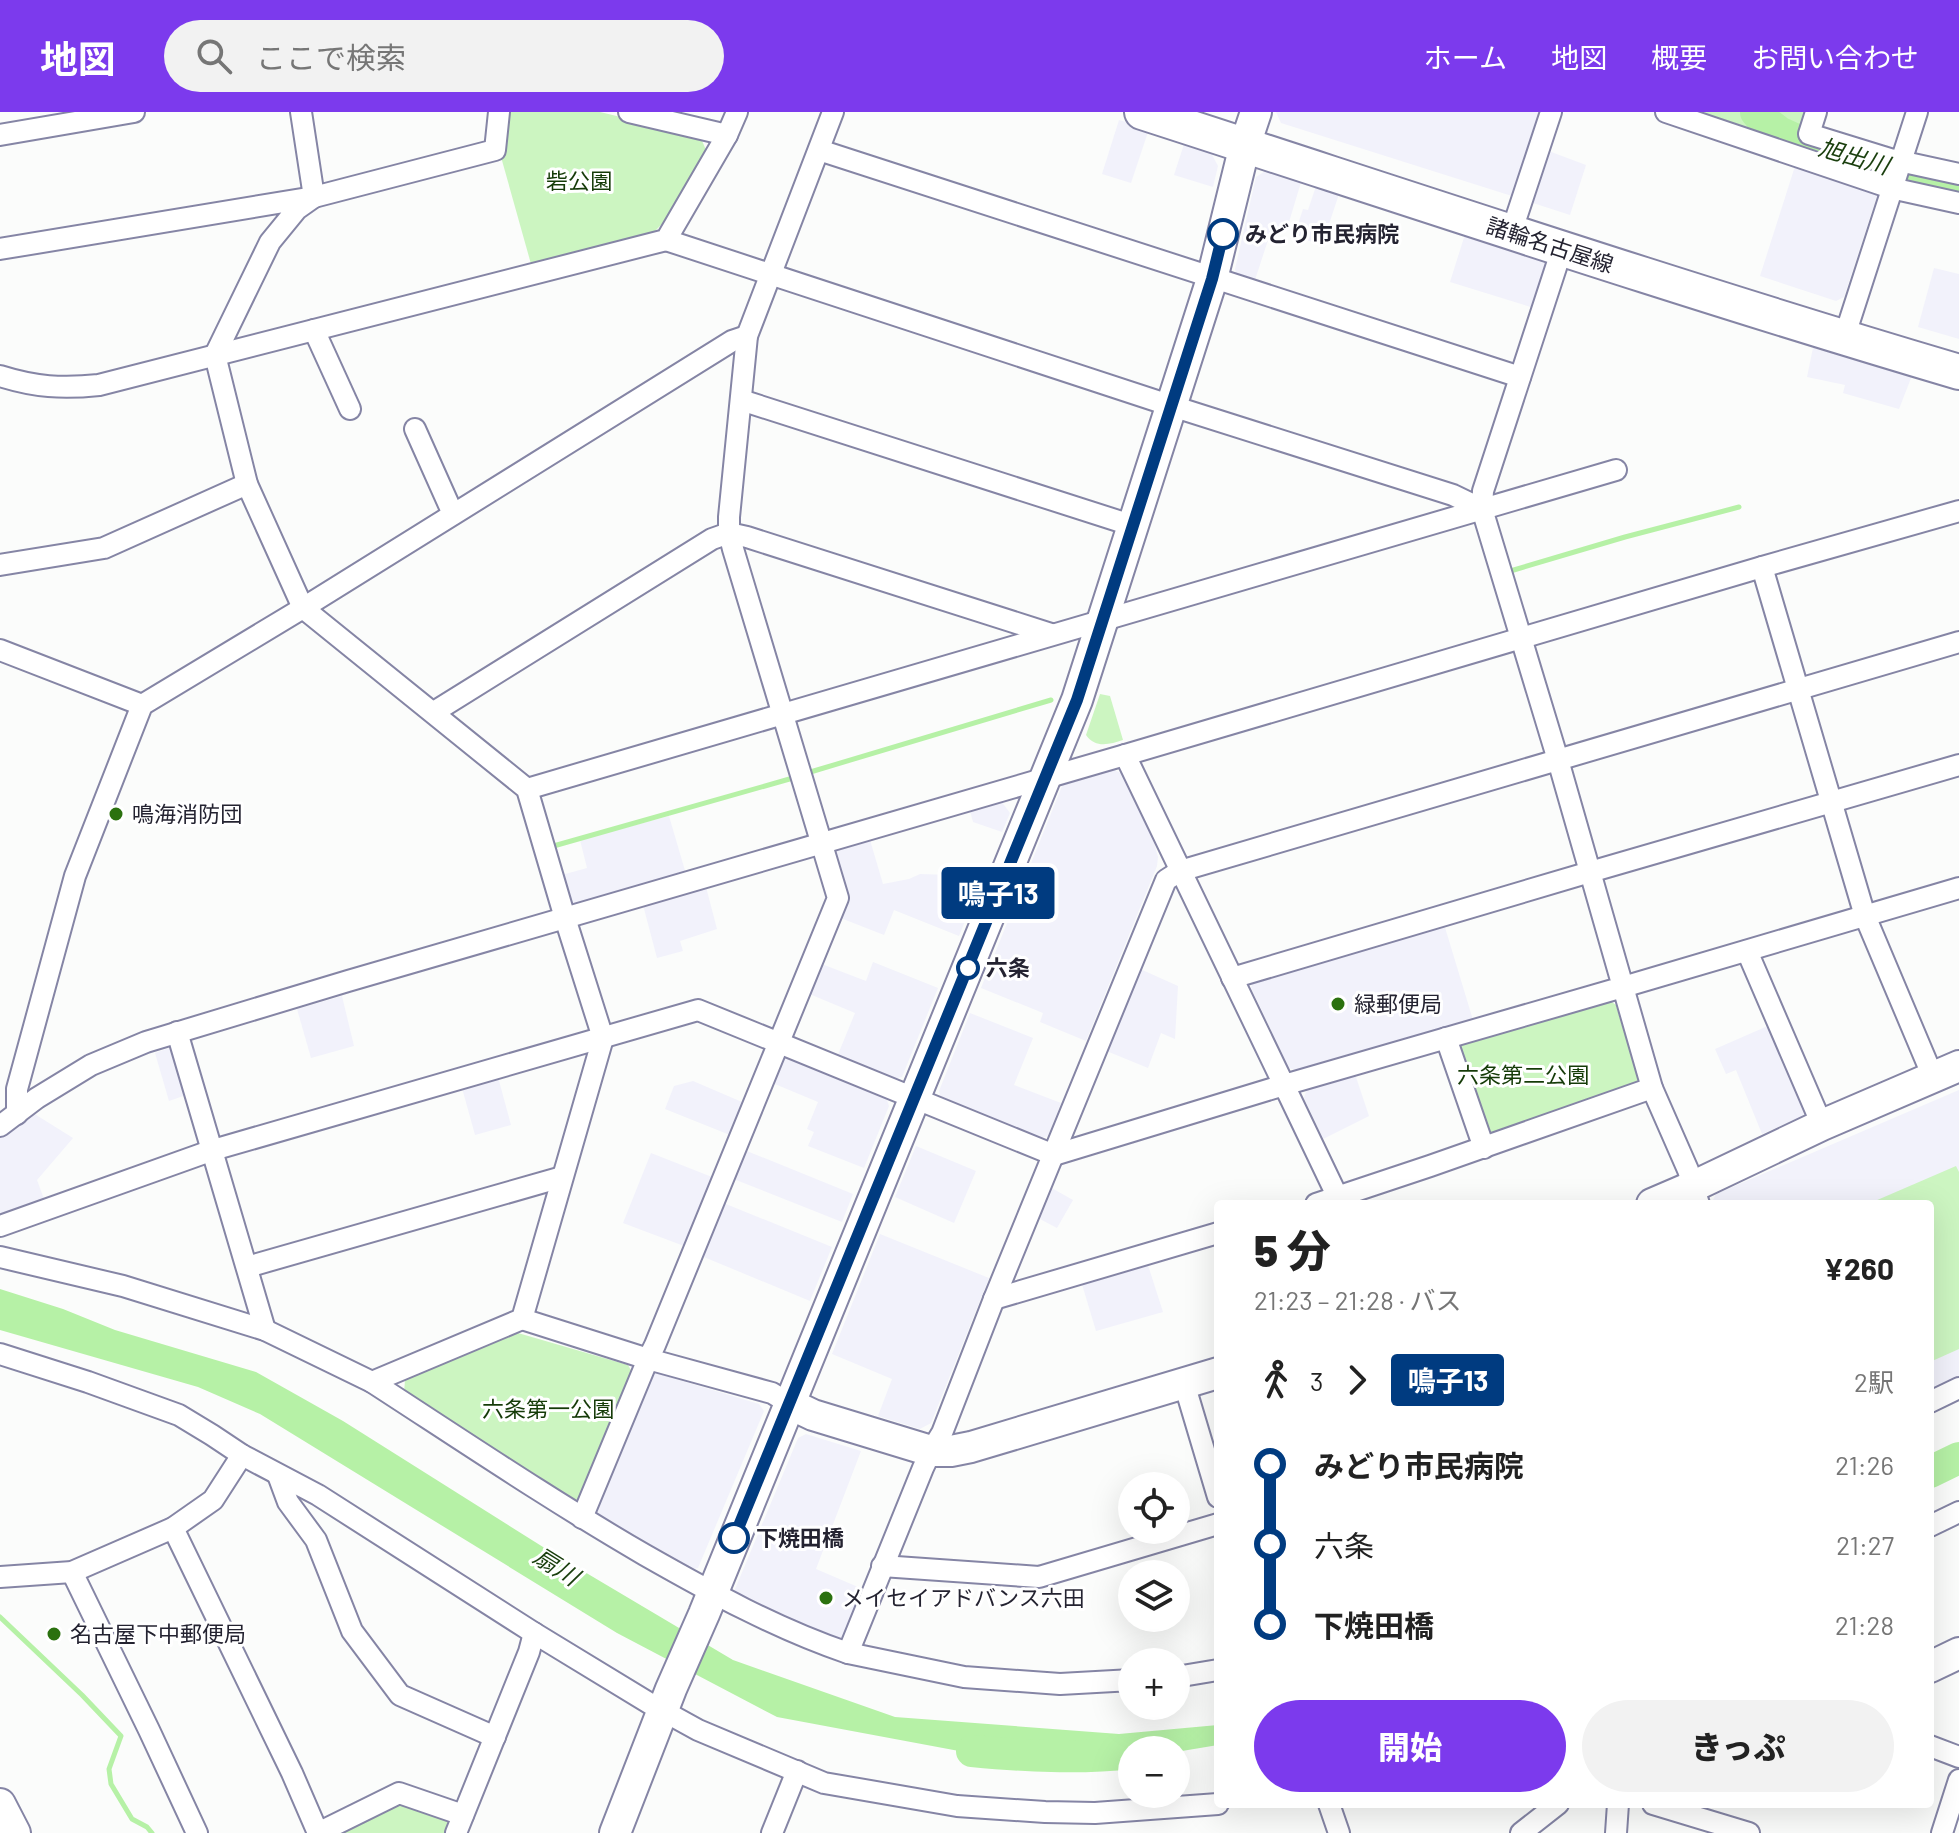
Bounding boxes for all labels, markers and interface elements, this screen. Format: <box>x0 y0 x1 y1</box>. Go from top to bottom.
search box <box>164 20 724 92</box>
icon: search <box>192 34 236 78</box>
text: 地図 <box>40 35 116 81</box>
text: ここで検索 <box>256 39 406 75</box>
text: ホーム <box>1424 40 1507 74</box>
text: 地図 <box>1551 40 1607 74</box>
text: 概要 <box>1651 40 1707 74</box>
text: お問い合わせ <box>1751 40 1919 74</box>
water label: 旭出川 <box>1816 132 1896 180</box>
park label: 砦公園 <box>546 167 612 193</box>
street label: 諸輪名古屋線 <box>1484 211 1617 277</box>
marker: みどり市民病院 <box>1208 219 1238 249</box>
place label: みどり市民病院 <box>1245 220 1399 246</box>
place label: 鳴海消防団 <box>132 800 242 826</box>
marker: 鳴海消防団 <box>107 805 125 823</box>
line badge: 鳴子13 <box>942 867 1054 919</box>
text: 鳴子13 <box>957 876 1039 910</box>
place label: 六条 <box>986 954 1030 980</box>
marker: 六条 <box>957 957 979 979</box>
place label: 緑郵便局 <box>1354 990 1442 1016</box>
marker: 緑郵便局 <box>1329 995 1347 1013</box>
park label: 六条第二公園 <box>1457 1061 1589 1087</box>
text: 5 分 <box>1254 1223 1331 1276</box>
text: ¥260 <box>1823 1250 1894 1286</box>
text: 21:23 – 21:28 · バス <box>1254 1284 1462 1315</box>
icon: walk <box>1254 1358 1298 1402</box>
icon: forward <box>1335 1358 1379 1402</box>
text: 鳴子13 <box>1407 1363 1488 1397</box>
text: 3 <box>1310 1365 1323 1396</box>
text: 2駅 <box>1854 1366 1894 1397</box>
park label: 六条第一公園 <box>482 1395 614 1421</box>
text: みどり市民病院 <box>1314 1447 1524 1483</box>
text: 21:26 <box>1835 1449 1894 1480</box>
map controls <box>1118 1472 1190 1808</box>
button: locate <box>1118 1472 1190 1544</box>
marker: 下焼田橋 <box>719 1523 749 1553</box>
place label: 下焼田橋 <box>756 1524 844 1550</box>
text: 六条 <box>1314 1527 1374 1563</box>
text: 21:27 <box>1836 1529 1894 1560</box>
water label: 扇川 <box>529 1541 587 1592</box>
button: layers <box>1118 1560 1190 1632</box>
place label: メイセイアドバンス六田 <box>842 1584 1085 1610</box>
marker: メイセイアドバンス六田 <box>817 1589 835 1607</box>
text: 下焼田橋 <box>1314 1607 1434 1643</box>
text: 21:28 <box>1835 1609 1894 1640</box>
place label: 名古屋下中郵便局 <box>70 1620 246 1646</box>
marker: 名古屋下中郵便局 <box>45 1625 63 1643</box>
button: + <box>1118 1648 1190 1720</box>
button: 開始 <box>1254 1700 1566 1792</box>
button: きっぷ <box>1582 1700 1894 1792</box>
button: − <box>1118 1736 1190 1808</box>

